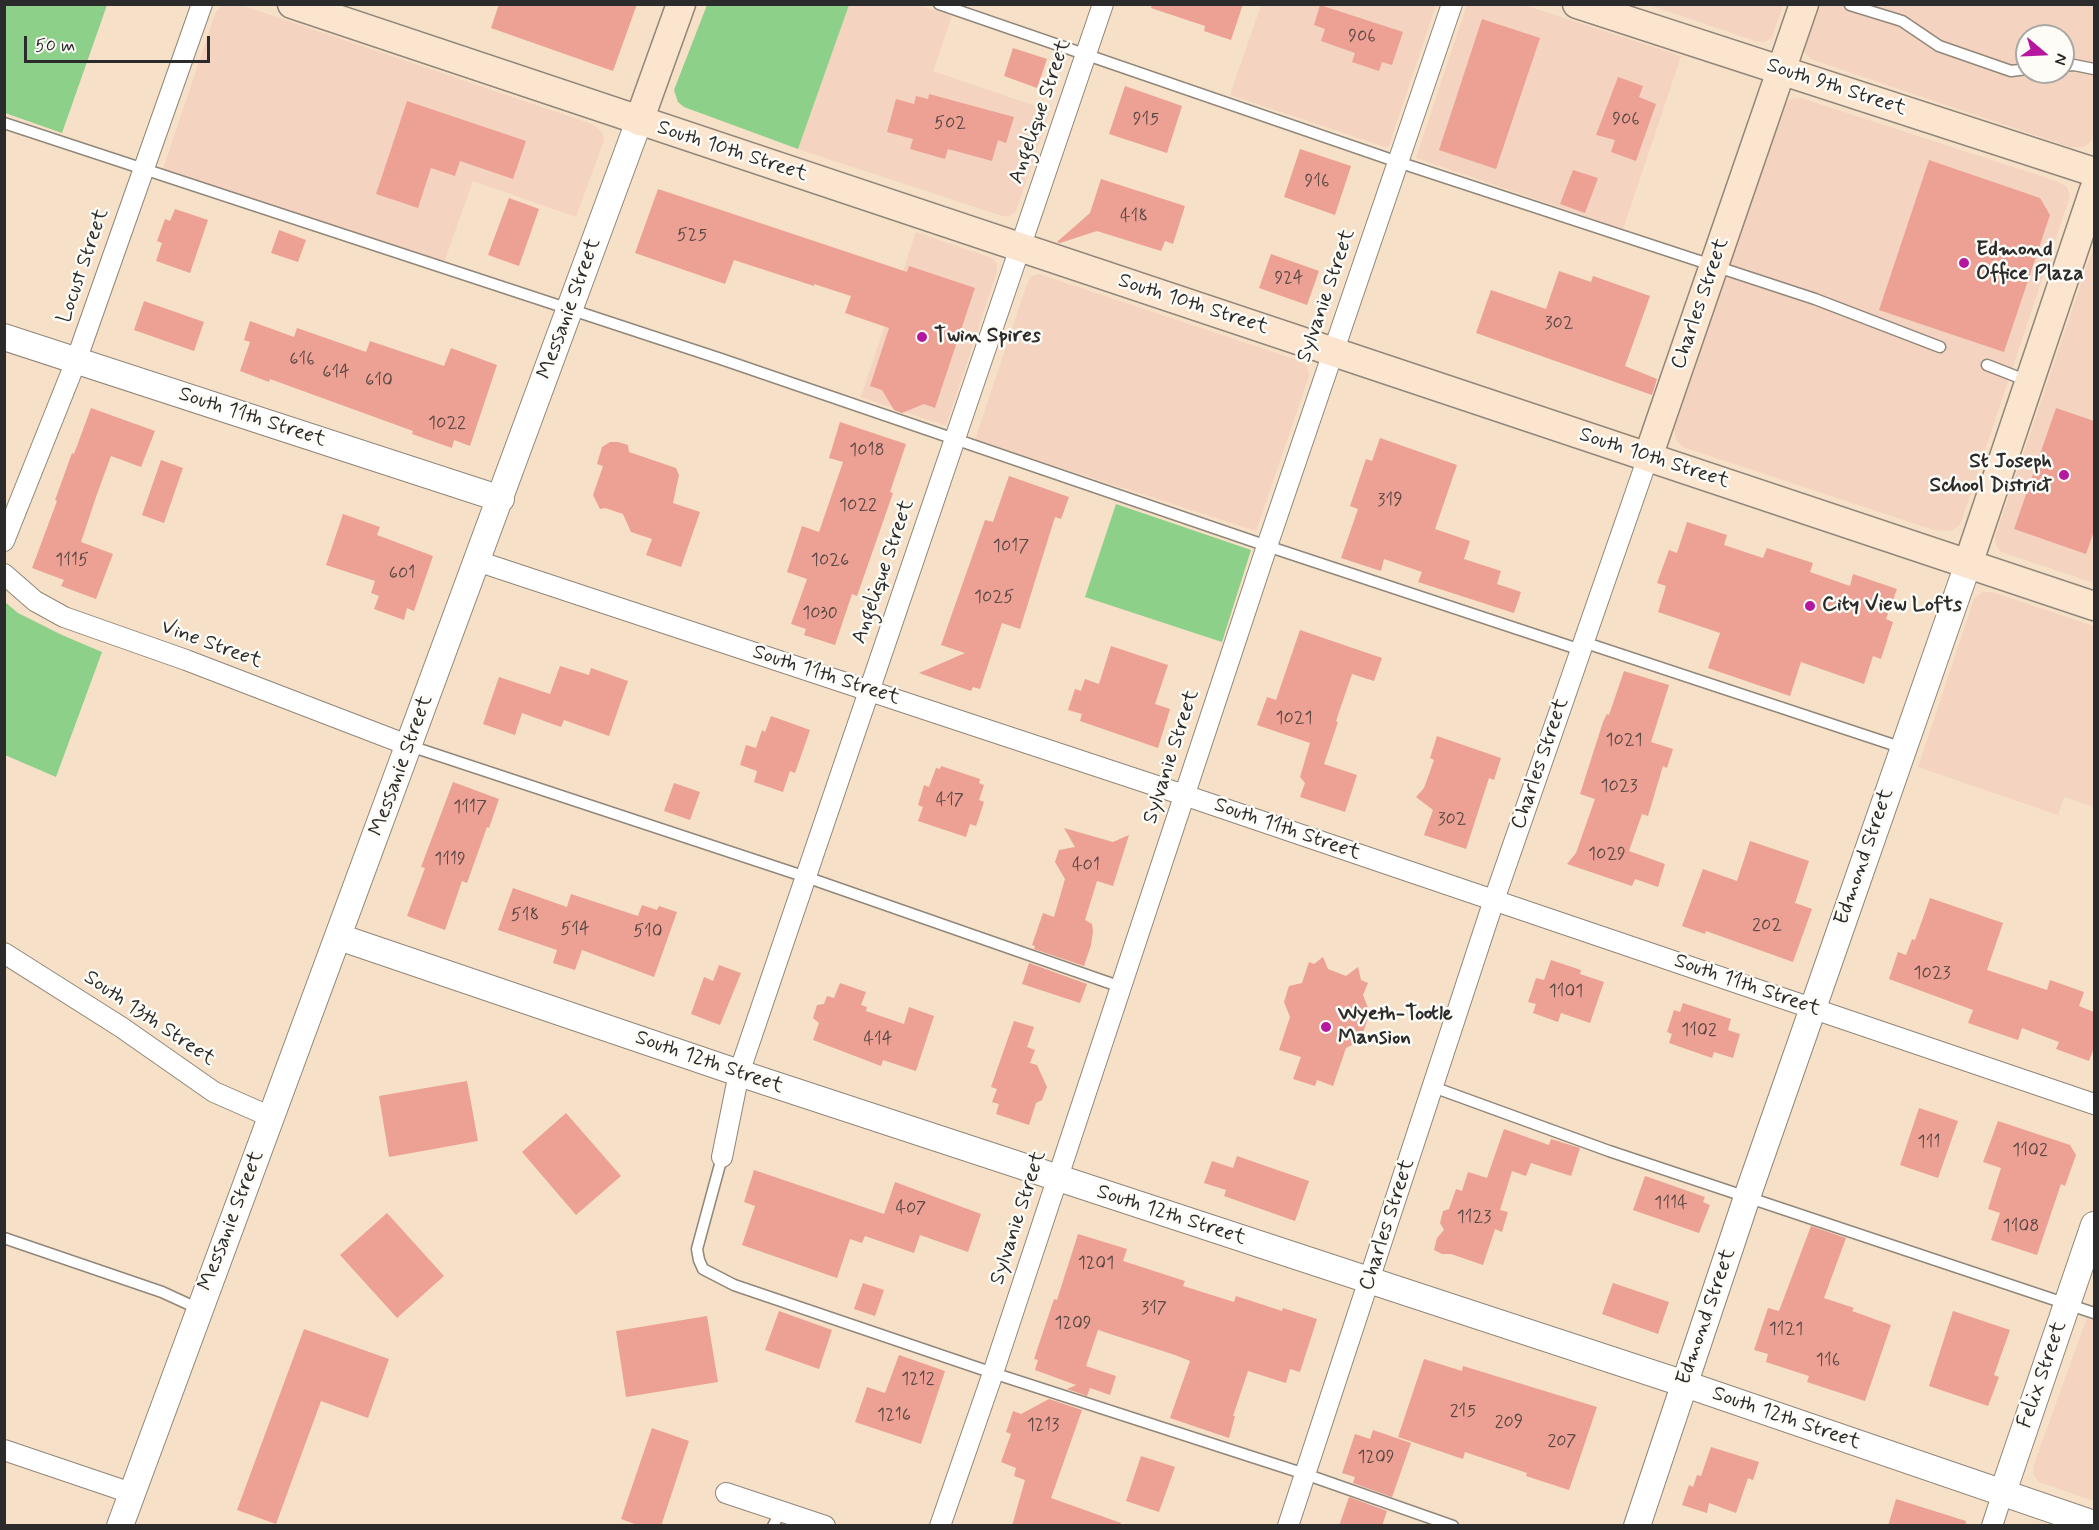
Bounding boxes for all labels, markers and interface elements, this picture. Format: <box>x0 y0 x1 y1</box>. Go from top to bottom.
scale bar <box>27 24 213 62</box>
north arrow <box>2015 24 2075 84</box>
house number: 906 <box>1348 26 1376 48</box>
text: 50 m <box>35 34 75 58</box>
street label: Angelique Street <box>1005 37 1077 187</box>
text: N <box>2049 51 2072 68</box>
street label: South 9th Street <box>1763 54 1909 122</box>
house number: 915 <box>1133 109 1159 131</box>
house number: 906 <box>1612 109 1640 131</box>
house number: 502 <box>934 113 966 135</box>
street label: South 10th Street <box>654 116 810 188</box>
house number: 916 <box>1304 171 1330 193</box>
street label: Locust Street <box>53 206 115 326</box>
house number: 418 <box>1120 206 1148 228</box>
house number: 525 <box>677 225 707 247</box>
street label: Sylvanie Street <box>1292 226 1362 366</box>
street label: Messanie Street <box>533 235 607 383</box>
street label: Charles Street <box>1667 235 1735 373</box>
place label: Edmond Office Plaza <box>1976 238 2084 288</box>
marker: Edmond Office Plaza <box>1957 256 1971 270</box>
house number: 924 <box>1275 268 1303 290</box>
street label: South 10th Street <box>1115 269 1271 341</box>
house number: 302 <box>1544 313 1574 335</box>
place label: Twin Spires <box>934 324 1041 350</box>
marker: Twin Spires <box>915 330 929 344</box>
house number: 616 <box>289 349 315 371</box>
house number: 614 <box>322 362 350 384</box>
house number: 610 <box>365 370 393 392</box>
street label: South 11th Street <box>175 382 329 454</box>
house number: 1022 <box>428 413 466 435</box>
street label: South 10th Street <box>1576 423 1732 495</box>
house number: 1018 <box>849 440 885 462</box>
place label: St Joseph School District <box>1930 450 2052 500</box>
marker: St Joseph School District <box>2057 468 2071 482</box>
house number: 319 <box>1377 490 1403 512</box>
house number: 1022 <box>839 495 877 517</box>
street label: Angelique Street <box>848 497 920 647</box>
house number: 1017 <box>993 536 1029 558</box>
house number: 1115 <box>55 550 89 572</box>
house number: 1026 <box>811 550 849 572</box>
house number: 601 <box>389 563 415 585</box>
house number: 1025 <box>974 587 1014 609</box>
place label: City View Lofts <box>1822 593 1962 619</box>
marker: City View Lofts <box>1803 599 1817 613</box>
house number: 1030 <box>802 603 838 625</box>
street label: Vine Street <box>157 615 265 675</box>
street label: South 11th Street <box>749 640 903 712</box>
street label: Sylvanie Street <box>1138 687 1206 827</box>
street label: Messanie Street <box>365 692 439 840</box>
street label: Charles Street <box>1507 695 1575 833</box>
house number: 1021 <box>1275 708 1313 730</box>
house number: 1021 <box>1605 730 1643 752</box>
house number: 1023 <box>1600 776 1638 798</box>
street label: Edmond Street <box>1830 786 1900 928</box>
house number: 417 <box>936 790 964 812</box>
street label: South 11th Street <box>1210 793 1364 867</box>
house number: 1117 <box>453 797 487 819</box>
house number: 302 <box>1437 809 1467 831</box>
house number: 1029 <box>1588 844 1626 866</box>
house number: 1119 <box>434 849 466 871</box>
house number: 401 <box>1072 855 1100 877</box>
house number: 518 <box>511 905 539 927</box>
house number: 202 <box>1752 915 1782 937</box>
house number: 514 <box>560 919 590 941</box>
house number: 510 <box>633 921 663 943</box>
street label: South 11th Street <box>1670 949 1824 1023</box>
house number: 1023 <box>1913 963 1951 985</box>
street label: South 13th Street <box>79 966 219 1072</box>
house number: 1101 <box>1549 981 1583 1003</box>
place label: Wyeth-Tootle Mansion <box>1338 1002 1453 1052</box>
marker: Wyeth-Tootle Mansion <box>1319 1020 1333 1034</box>
house number: 1102 <box>1681 1020 1717 1042</box>
street label: South 12th Street <box>632 1026 786 1100</box>
house number: 414 <box>864 1029 892 1051</box>
house number: 111 <box>1918 1132 1940 1154</box>
house number: 1102 <box>2012 1140 2048 1162</box>
street label: Messanie Street <box>194 1147 270 1295</box>
street label: Sylvanie Street <box>985 1148 1053 1288</box>
street label: Charles Street <box>1355 1156 1421 1294</box>
street label: South 12th Street <box>1093 1180 1249 1252</box>
house number: 1114 <box>1654 1193 1688 1215</box>
house number: 407 <box>896 1198 926 1220</box>
house number: 1123 <box>1457 1207 1491 1229</box>
house number: 1108 <box>2003 1216 2039 1238</box>
street label: Edmond Street <box>1672 1246 1742 1388</box>
house number: 1201 <box>1078 1253 1114 1275</box>
house number: 317 <box>1141 1298 1167 1320</box>
house number: 1209 <box>1054 1313 1092 1335</box>
street label: Felix Street <box>2013 1318 2073 1432</box>
house number: 1121 <box>1769 1319 1803 1341</box>
house number: 116 <box>1816 1350 1840 1372</box>
house number: 1212 <box>901 1369 935 1391</box>
street label: South 12th Street <box>1709 1382 1863 1456</box>
house number: 215 <box>1450 1401 1476 1423</box>
house number: 1216 <box>877 1405 911 1427</box>
house number: 209 <box>1495 1412 1523 1434</box>
house number: 1213 <box>1027 1415 1059 1437</box>
house number: 207 <box>1547 1431 1577 1453</box>
house number: 1209 <box>1357 1447 1395 1469</box>

